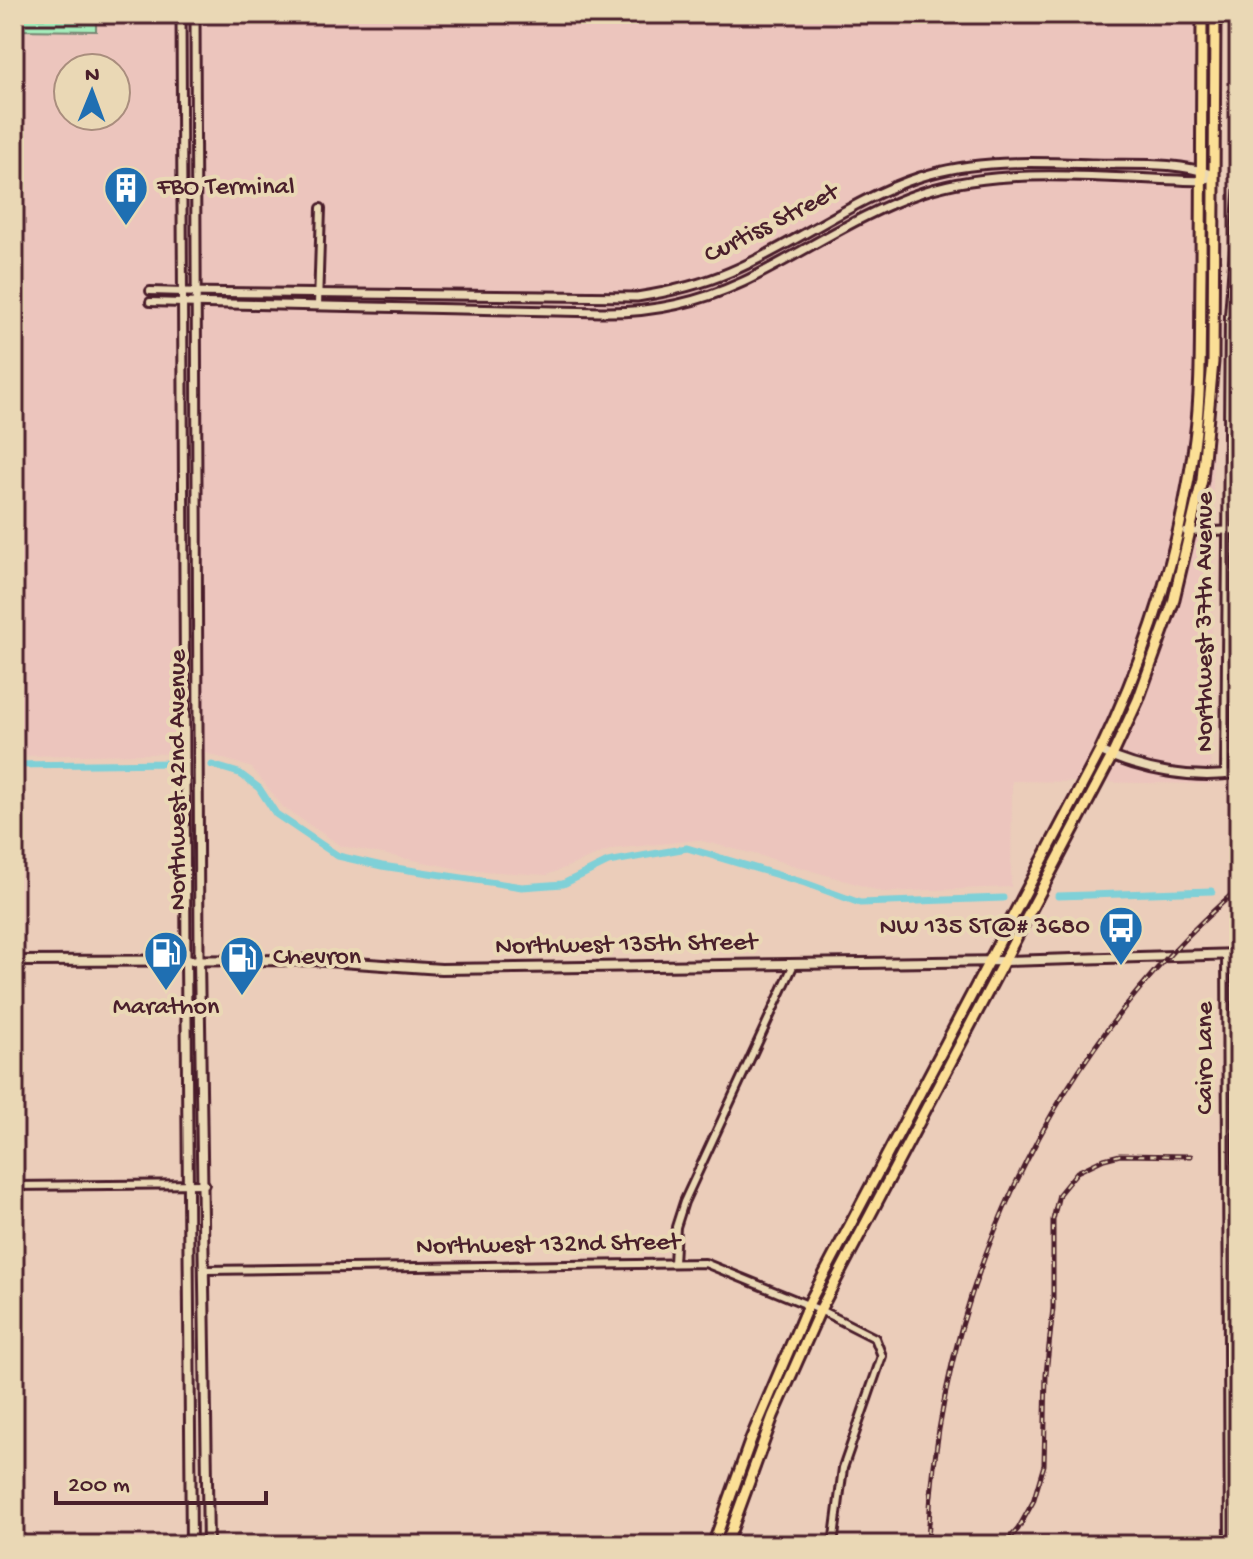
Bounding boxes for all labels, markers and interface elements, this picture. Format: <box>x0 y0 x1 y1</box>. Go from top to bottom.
north arrow <box>52 52 132 132</box>
text: N <box>85 63 100 89</box>
building icon: FBO Terminal <box>102 164 150 227</box>
place label: FBO Terminal <box>156 173 295 204</box>
street label: Curtiss Street <box>700 177 846 272</box>
street label: Northwest 37th Avenue <box>1191 491 1222 752</box>
street label: Northwest 42nd Avenue <box>164 649 195 911</box>
bus stop icon: NW 135 ST@# 3680 <box>1097 904 1145 967</box>
place label: NW 135 ST@# 3680 <box>880 913 1090 944</box>
street label: Northwest 135th Street <box>495 928 760 964</box>
fuel station icon: Marathon <box>142 929 190 992</box>
fuel station icon: Chevron <box>218 934 266 997</box>
place label: Chevron <box>273 943 362 974</box>
place label: Marathon <box>113 993 220 1024</box>
street label: Cairo Lane <box>1191 1001 1222 1114</box>
street label: Northwest 132nd Street <box>416 1228 683 1264</box>
scale bar <box>56 1455 266 1505</box>
text: 200 m <box>68 1472 130 1501</box>

